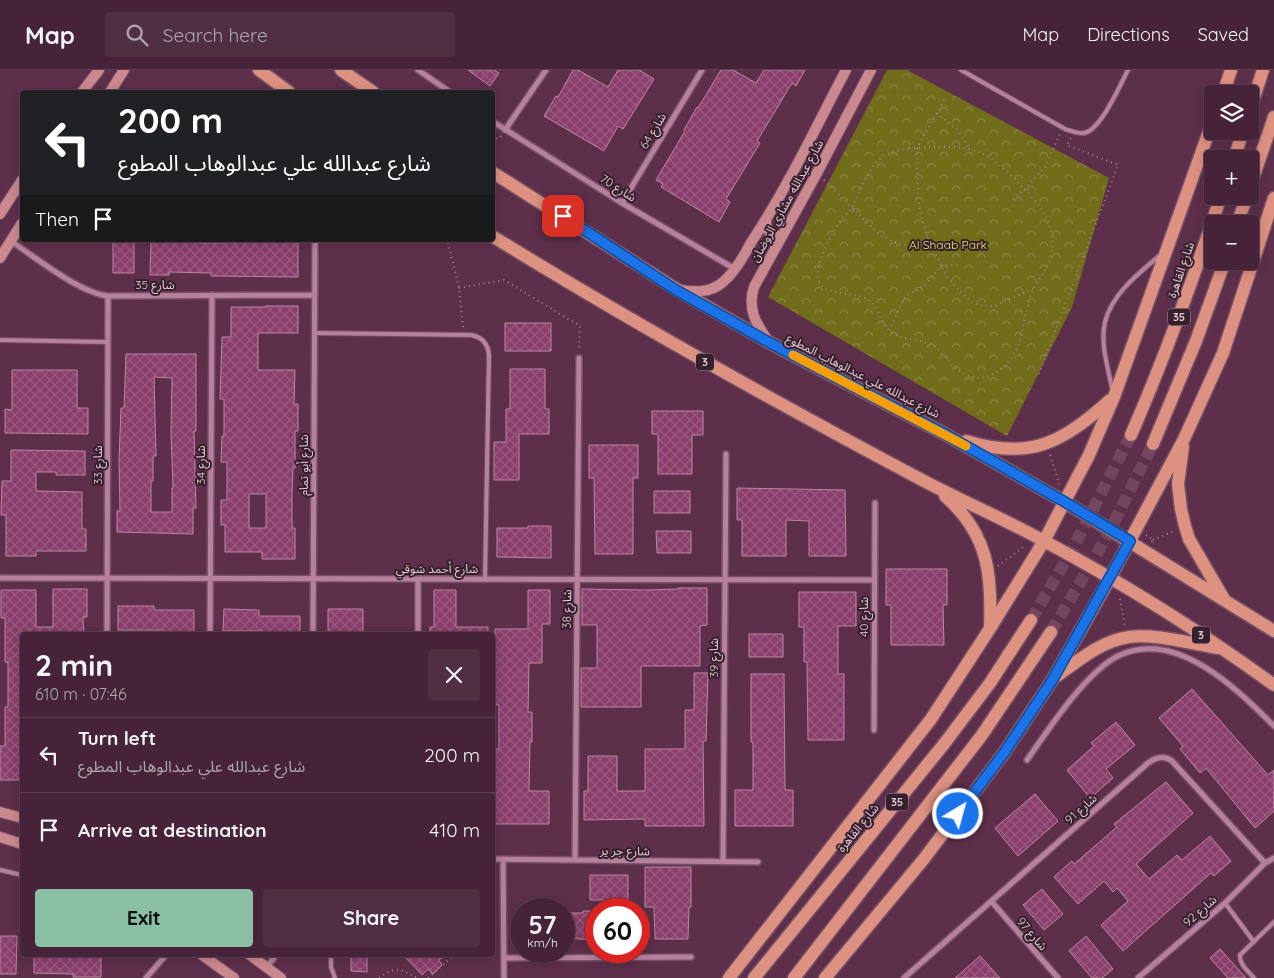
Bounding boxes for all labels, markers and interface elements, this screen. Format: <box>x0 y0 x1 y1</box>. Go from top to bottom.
search box <box>105 12 455 57</box>
text: Map <box>25 20 75 50</box>
icon: search <box>123 21 151 49</box>
text: Search here <box>163 23 268 47</box>
text: Map <box>1022 23 1059 46</box>
text: Directions <box>1087 23 1170 46</box>
text: Saved <box>1198 23 1249 46</box>
map controls <box>1204 85 1259 270</box>
button: layers <box>1204 85 1259 140</box>
text: 200 m <box>118 98 223 142</box>
icon: left <box>35 110 100 175</box>
street label: شارع 64 <box>636 110 671 153</box>
street label: شارع عبدالله مشاري الروضان <box>747 137 829 266</box>
text: شارع عبدالله علي عبدالوهاب المطوع <box>118 149 431 177</box>
button: + <box>1204 150 1259 205</box>
street label: شارع 70 <box>596 171 639 206</box>
pin <box>542 195 584 237</box>
icon: arrive <box>549 202 577 230</box>
icon: arrive <box>89 205 117 233</box>
text: Then <box>35 207 79 231</box>
button: − <box>1204 215 1259 270</box>
park label: Al Shaab Park <box>909 237 987 252</box>
street label: شارع القاهرة <box>1164 240 1199 300</box>
street label: شارع 35 <box>135 277 175 294</box>
road number: 35 <box>1168 308 1190 326</box>
street label: شارع عبدالله علي عبدالوهاب المطوع <box>783 330 943 423</box>
road number: 3 <box>696 354 714 370</box>
street label: شارع أبو تمام <box>296 434 313 496</box>
street label: شارع 33 <box>90 445 107 485</box>
street label: شارع 34 <box>193 445 210 485</box>
street label: شارع أحمد شوقي <box>396 561 478 579</box>
street label: شارع 38 <box>559 589 576 629</box>
street label: شارع 40 <box>856 597 873 637</box>
road number: 3 <box>1192 626 1210 644</box>
street label: شارع 39 <box>706 638 723 678</box>
text: 2 min <box>35 646 113 684</box>
button: close <box>428 649 480 701</box>
text: 610 m · 07:46 <box>35 684 127 704</box>
text: Turn left <box>78 726 156 750</box>
icon: left <box>35 741 63 769</box>
text: 200 m <box>424 743 480 767</box>
text: شارع عبدالله علي عبدالوهاب المطوع <box>78 756 305 776</box>
position arrow <box>931 787 983 839</box>
street label: شارع 91 <box>1062 790 1101 828</box>
road number: 35 <box>886 794 908 810</box>
street label: شارع القاهرة <box>834 800 883 856</box>
icon: arrive <box>35 816 63 844</box>
text: Arrive at destination <box>78 818 267 842</box>
text: 410 m <box>429 818 480 842</box>
street label: شارع جر ير <box>599 843 650 860</box>
button: Exit <box>35 889 253 947</box>
button: Share <box>263 889 480 947</box>
street label: شارع 92 <box>1180 892 1221 931</box>
speed limit sign: 60 <box>585 898 650 963</box>
text: 57 <box>528 909 557 940</box>
street label: شارع 97 <box>1012 914 1051 955</box>
text: km/h <box>527 935 558 950</box>

